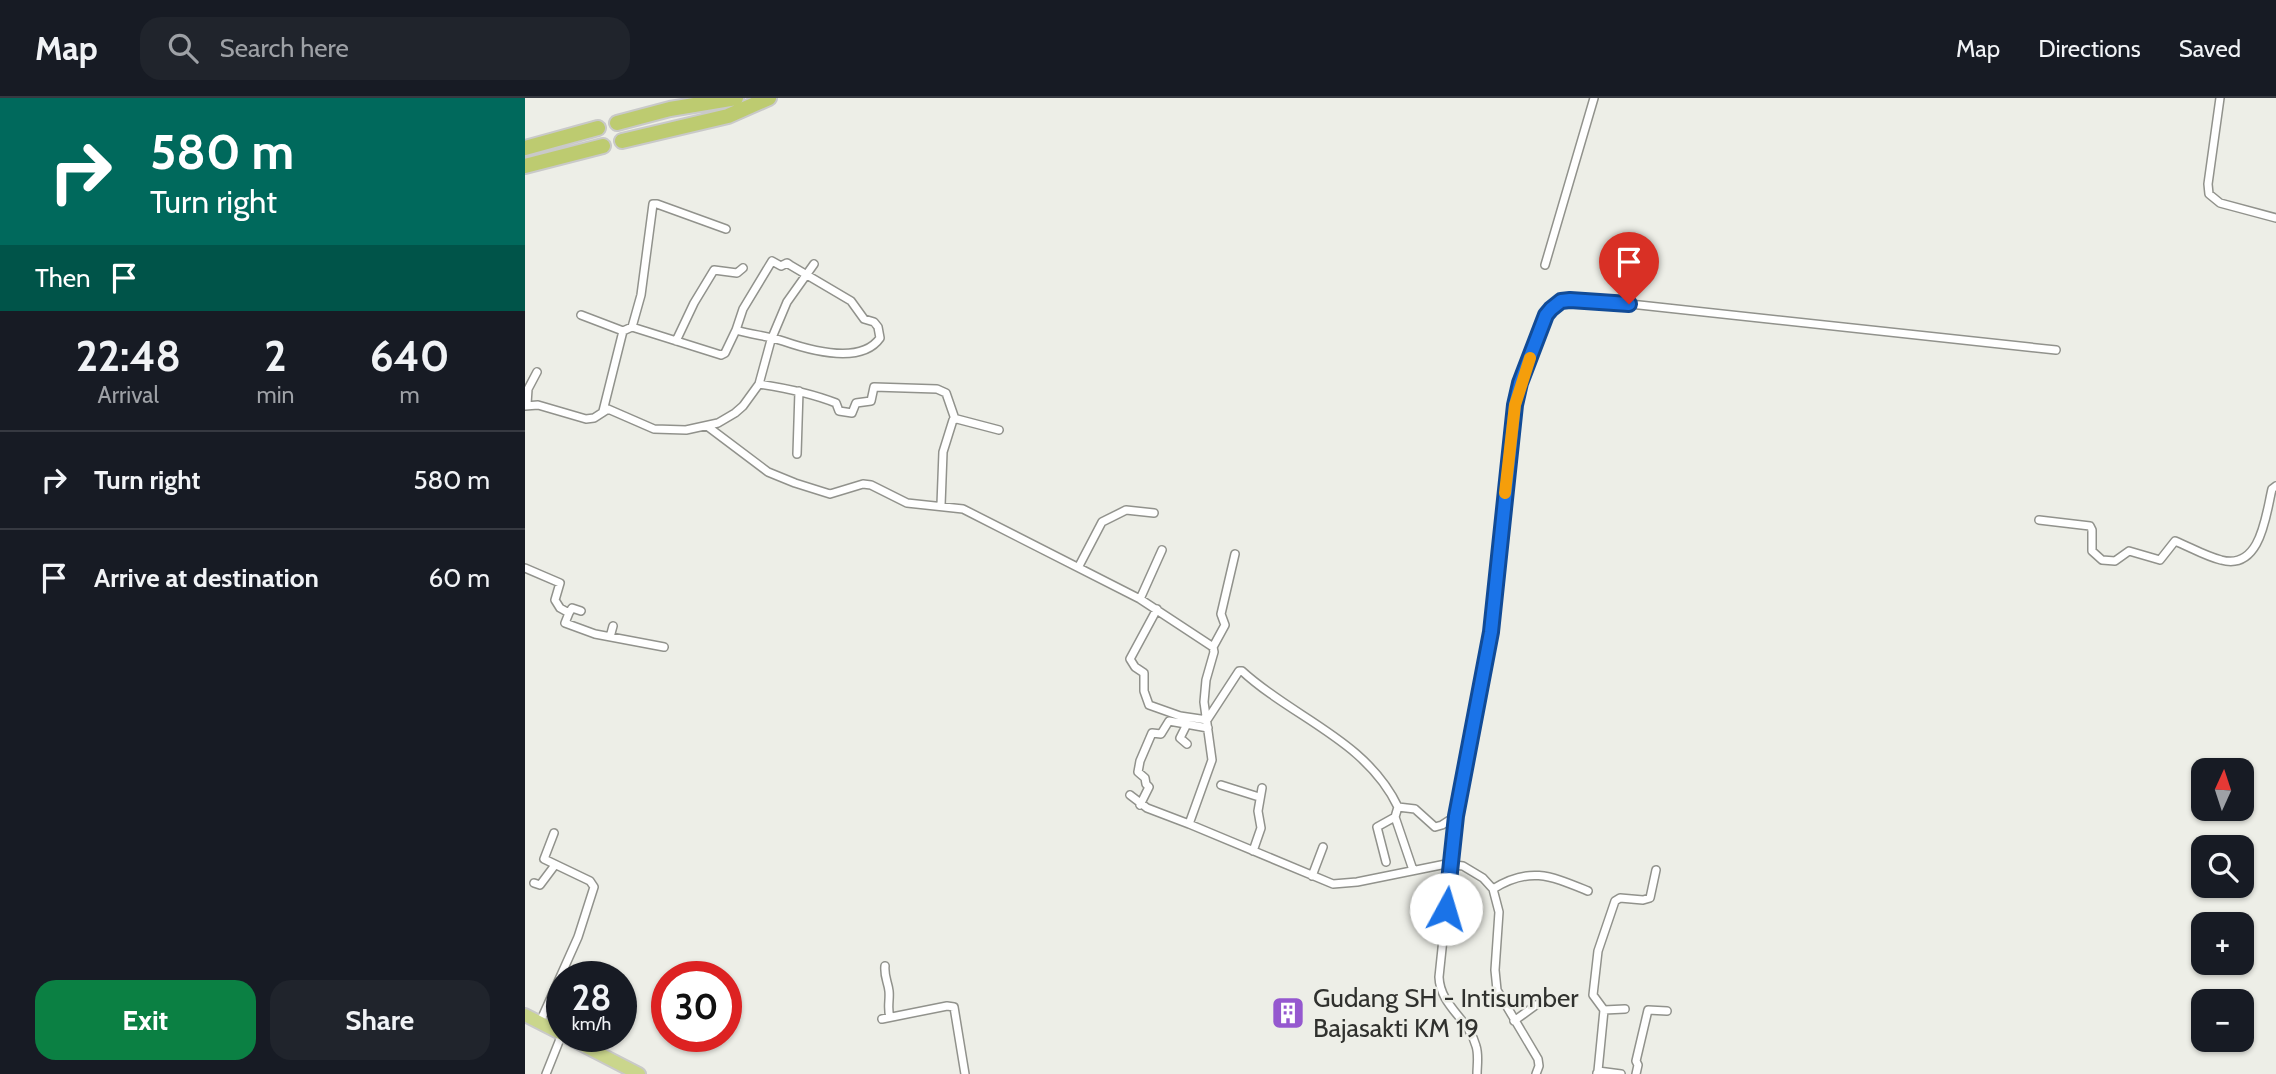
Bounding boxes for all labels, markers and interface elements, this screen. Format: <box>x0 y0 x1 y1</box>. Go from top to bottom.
search box <box>140 17 630 80</box>
text: Map <box>35 28 98 68</box>
icon: search <box>164 29 202 67</box>
text: Search here <box>220 32 349 64</box>
text: Map <box>1956 34 2000 63</box>
text: Directions <box>2038 34 2141 63</box>
text: Saved <box>2179 34 2241 63</box>
text: 580 m <box>150 122 294 181</box>
icon: right <box>35 126 126 217</box>
text: Turn right <box>150 182 277 221</box>
pin <box>1599 232 1659 304</box>
icon: arrive <box>1610 243 1648 281</box>
icon: arrive <box>105 259 143 297</box>
text: Then <box>35 262 91 294</box>
text: 22:48 <box>76 330 181 382</box>
text: 2 <box>264 330 287 382</box>
text: 640 <box>370 330 449 382</box>
text: Arrival <box>98 381 159 409</box>
text: min <box>256 381 294 409</box>
text: m <box>400 381 420 409</box>
icon: right <box>35 461 73 499</box>
text: Turn right <box>94 464 200 496</box>
text: 580 m <box>413 464 490 496</box>
icon: arrive <box>35 559 73 597</box>
text: Arrive at destination <box>94 562 319 594</box>
text: 60 m <box>428 562 490 594</box>
north arrow <box>2191 758 2254 821</box>
map controls <box>2191 758 2254 1052</box>
button: search <box>2191 835 2254 898</box>
position arrow <box>1409 872 1483 946</box>
button: + <box>2191 912 2254 975</box>
speed limit sign: 30 <box>651 961 742 1052</box>
text: 28 <box>572 976 611 1019</box>
button: Exit <box>35 980 256 1060</box>
button: Share <box>270 980 490 1060</box>
place label: Gudang SH - Intisumber Bajasakti KM 19 <box>1313 982 1579 1044</box>
button: − <box>2191 989 2254 1052</box>
building icon: Gudang SH - Intisumber Bajasakti KM 19 <box>1269 994 1307 1032</box>
text: km/h <box>572 1013 611 1035</box>

